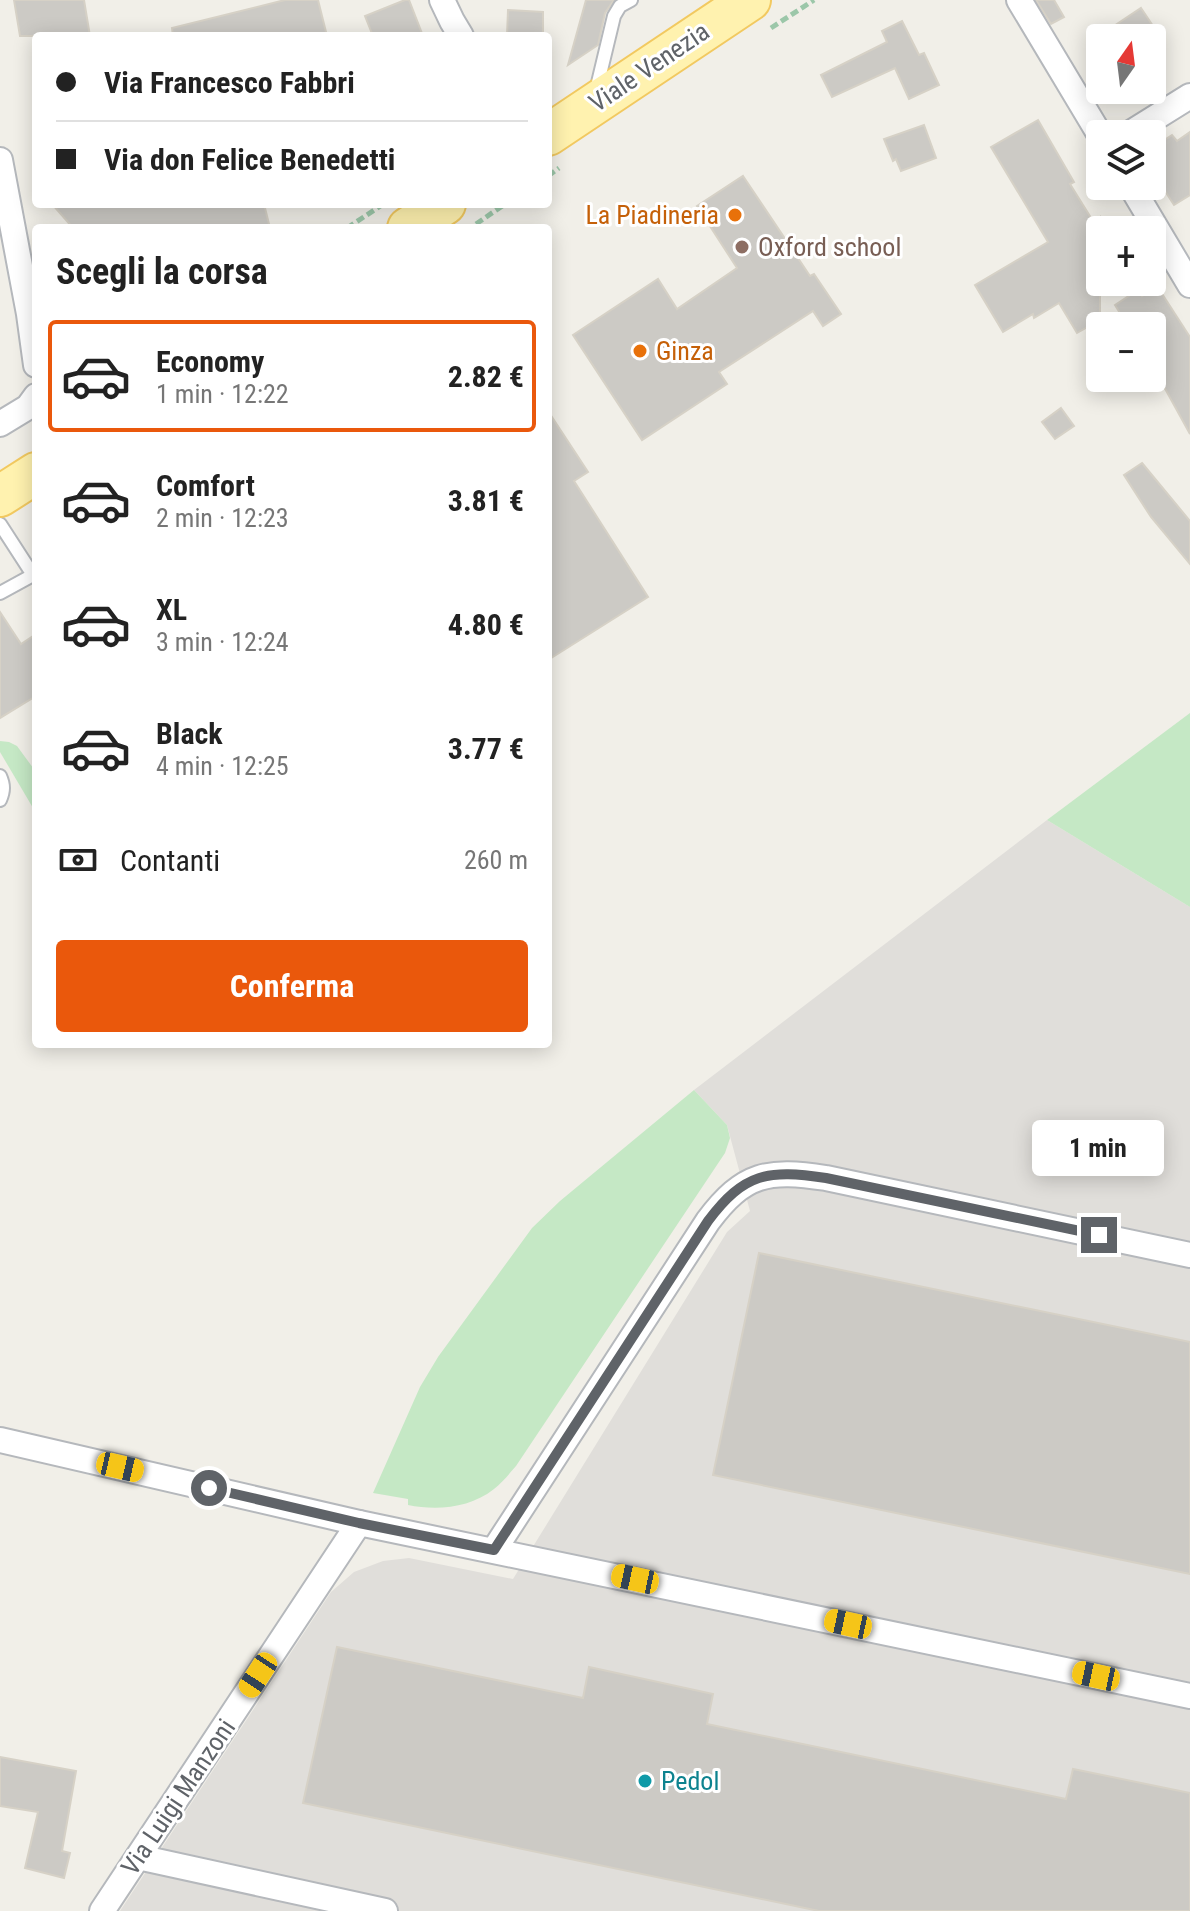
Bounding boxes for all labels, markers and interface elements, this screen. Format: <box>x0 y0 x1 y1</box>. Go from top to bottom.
street label: Viale Venezia <box>583 16 715 118</box>
north arrow <box>1086 24 1166 104</box>
map controls <box>1086 24 1166 392</box>
text: Via Francesco Fabbri <box>104 65 355 100</box>
button: layers <box>1086 120 1166 200</box>
text: Via don Felice Benedetti <box>104 142 395 177</box>
place label: La Piadineria <box>585 200 719 230</box>
marker: La Piadineria <box>726 206 744 224</box>
button: + <box>1086 216 1166 296</box>
place label: Oxford school <box>758 232 901 262</box>
marker: Oxford school <box>733 238 751 256</box>
text: Scegli la corsa <box>56 251 268 293</box>
button: − <box>1086 312 1166 392</box>
place label: Ginza <box>656 336 714 366</box>
icon: car <box>60 340 132 412</box>
marker: Ginza <box>631 342 649 360</box>
text: Economy <box>156 344 264 379</box>
text: 2.82 € <box>448 359 524 394</box>
text: 1 min · 12:22 <box>156 379 289 409</box>
icon: car <box>60 464 132 536</box>
text: Comfort <box>156 468 255 503</box>
text: 3.81 € <box>448 483 524 518</box>
text: 2 min · 12:23 <box>156 503 289 533</box>
icon: car <box>60 588 132 660</box>
text: XL <box>156 592 187 627</box>
text: 4.80 € <box>448 607 524 642</box>
text: 3 min · 12:24 <box>156 627 289 657</box>
icon: car <box>60 712 132 784</box>
text: Black <box>156 716 223 751</box>
text: 3.77 € <box>448 731 524 766</box>
text: 4 min · 12:25 <box>156 751 289 781</box>
icon: cash <box>56 838 100 882</box>
text: Contanti <box>120 843 220 878</box>
text: 260 m <box>464 845 528 875</box>
button: Conferma <box>56 940 528 1032</box>
callout: 1 min <box>1033 1119 1165 1175</box>
text: 1 min <box>1069 1133 1127 1163</box>
route end <box>1081 1217 1117 1253</box>
car <box>94 1450 146 1484</box>
route start <box>191 1470 227 1506</box>
car <box>609 1562 661 1596</box>
car <box>822 1607 874 1641</box>
car <box>235 1648 281 1702</box>
car <box>1070 1659 1122 1693</box>
street label: Via Luigi Manzoni <box>115 1713 241 1881</box>
place label: Pedol <box>661 1766 719 1796</box>
marker: Pedol <box>636 1772 654 1790</box>

